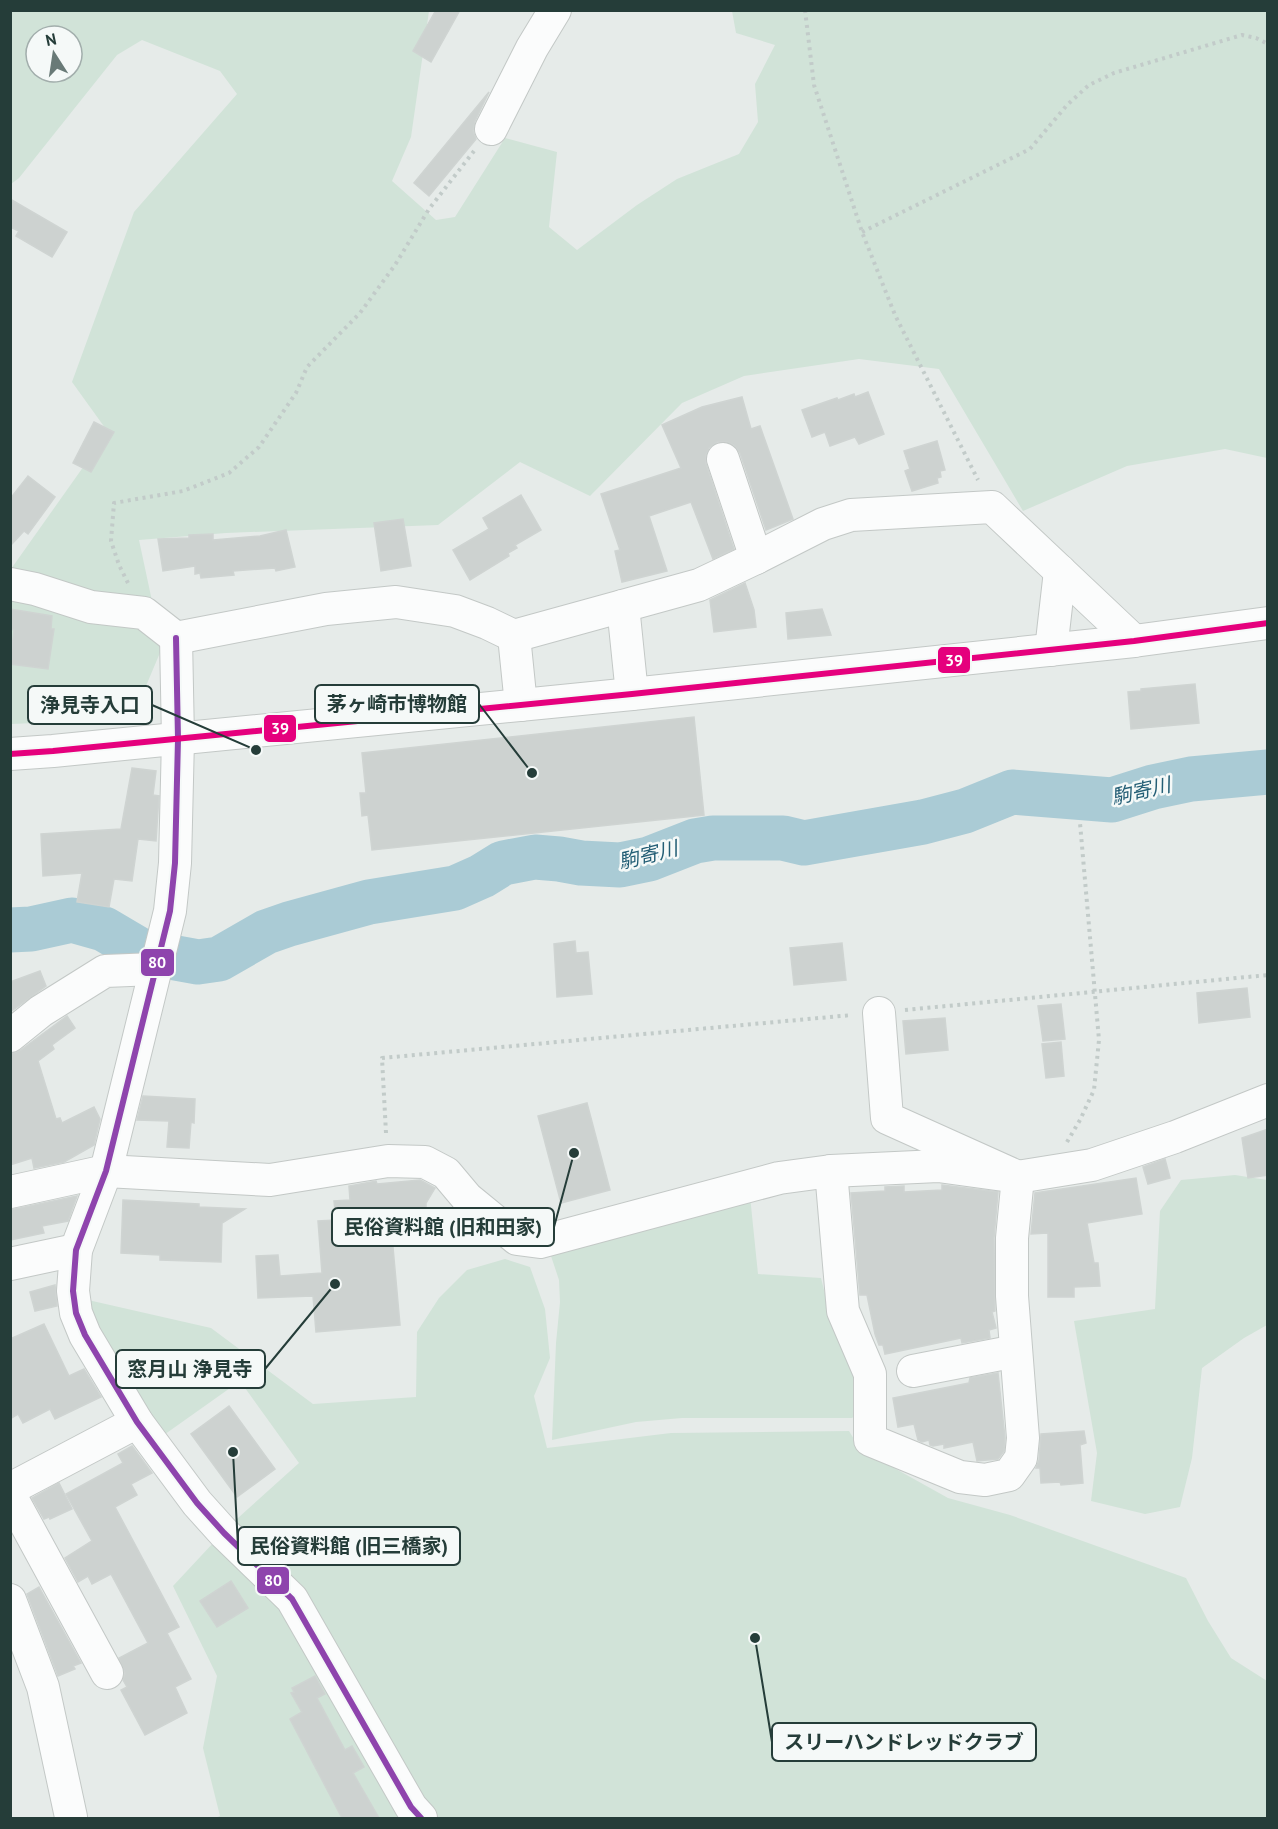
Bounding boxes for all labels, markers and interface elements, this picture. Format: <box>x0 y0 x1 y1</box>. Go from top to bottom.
north arrow <box>24 24 84 84</box>
text: N <box>44 28 58 50</box>
line badge: 39 <box>937 646 971 674</box>
text: 39 <box>945 650 963 670</box>
callout: 茅ヶ崎市博物館 <box>315 685 479 723</box>
callout: 浄見寺入口 <box>28 686 152 724</box>
text: 茅ヶ崎市博物館 <box>327 691 467 717</box>
text: 浄見寺入口 <box>40 692 140 718</box>
line badge: 39 <box>263 714 297 743</box>
text: 39 <box>271 718 289 738</box>
water label: 駒寄川 <box>1109 771 1175 810</box>
water label: 駒寄川 <box>616 835 682 875</box>
line badge: 80 <box>140 948 175 977</box>
text: 80 <box>148 952 166 972</box>
callout: 民俗資料館 (旧和田家) <box>332 1208 554 1246</box>
text: 民俗資料館 (旧和田家) <box>344 1214 542 1240</box>
callout: 窓月山 浄見寺 <box>116 1350 265 1388</box>
text: 窓月山 浄見寺 <box>127 1356 253 1382</box>
callout: 民俗資料館 (旧三橋家) <box>238 1527 460 1565</box>
text: 民俗資料館 (旧三橋家) <box>250 1533 448 1559</box>
line badge: 80 <box>256 1566 290 1595</box>
text: 80 <box>264 1570 282 1590</box>
callout: スリーハンドレッドクラブ <box>772 1723 1036 1761</box>
text: スリーハンドレッドクラブ <box>784 1729 1024 1755</box>

